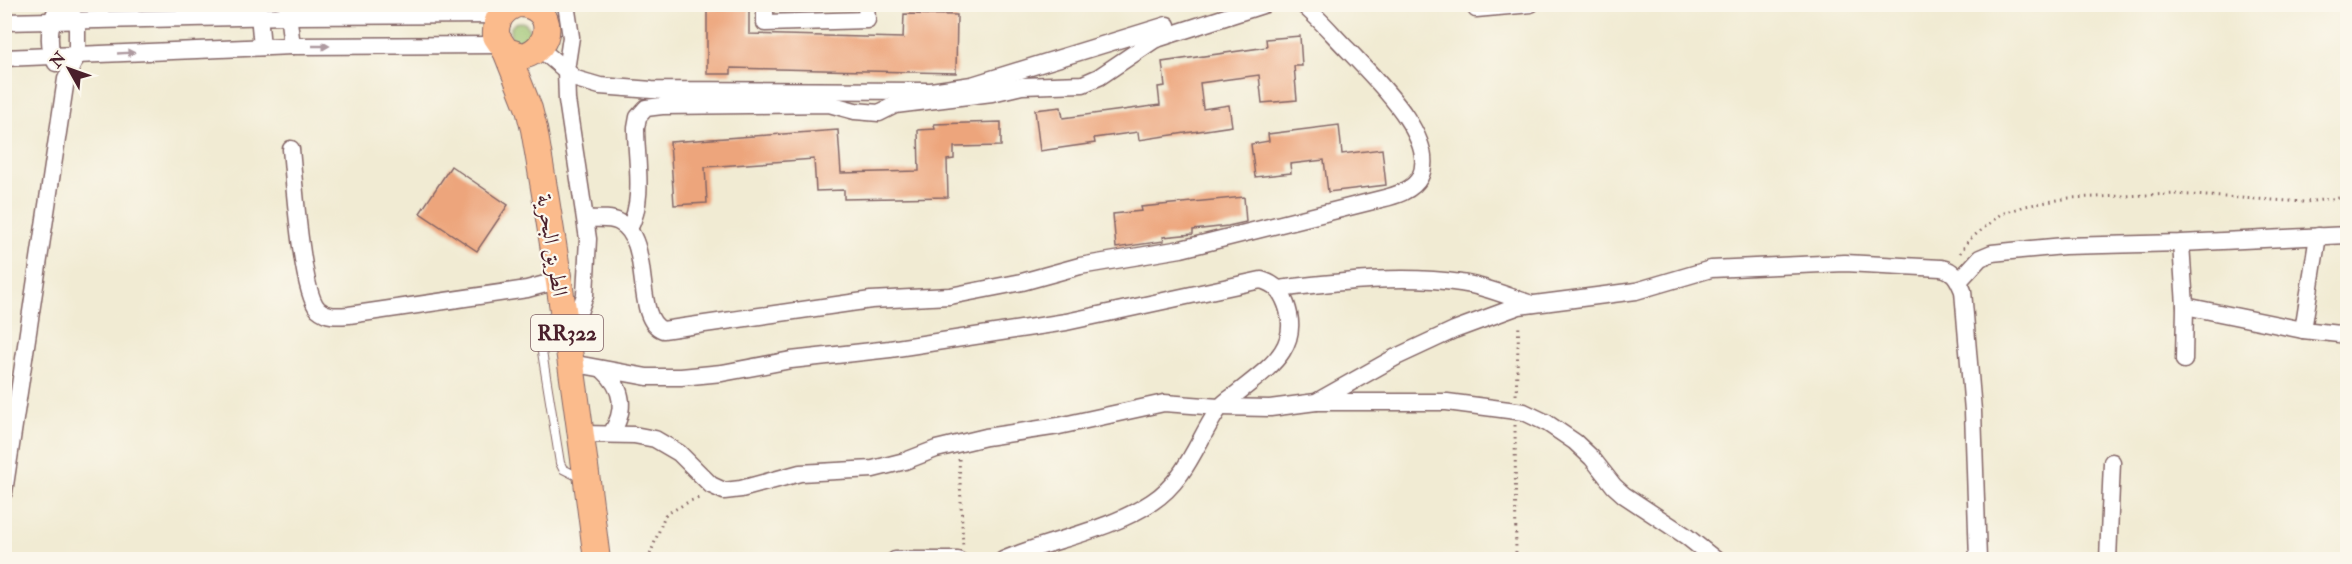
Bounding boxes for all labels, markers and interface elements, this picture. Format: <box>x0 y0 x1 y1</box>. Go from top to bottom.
north arrow <box>39 39 99 99</box>
one-way arrow <box>311 41 330 51</box>
text: N <box>45 48 71 73</box>
one-way arrow <box>116 49 135 58</box>
street label: الطريق البحرية <box>530 192 574 298</box>
road number: RR322 <box>531 315 603 351</box>

